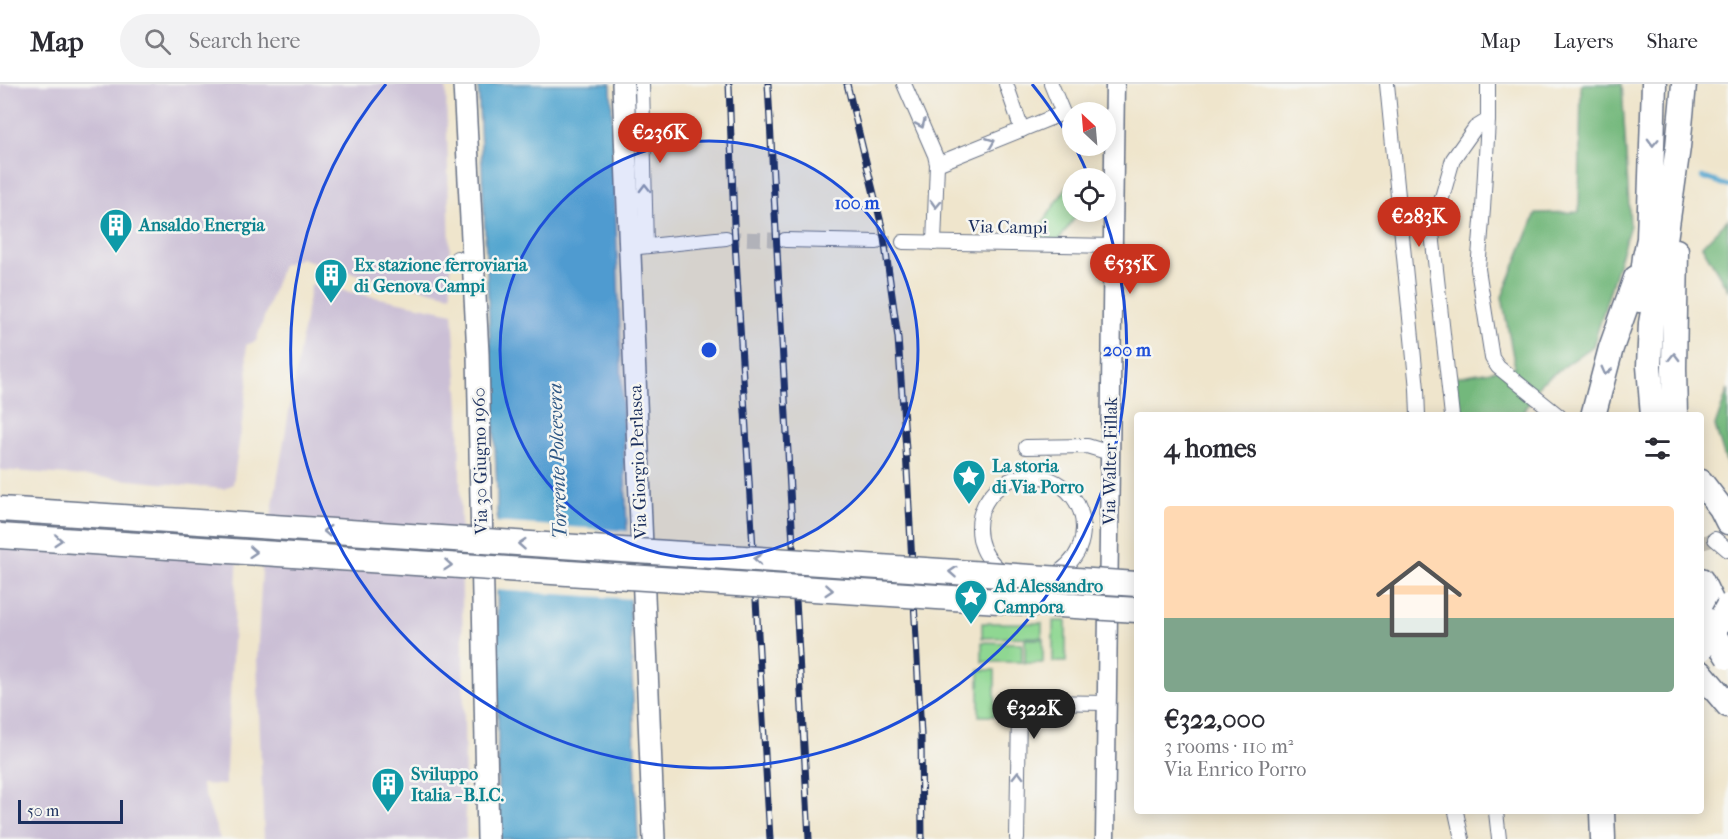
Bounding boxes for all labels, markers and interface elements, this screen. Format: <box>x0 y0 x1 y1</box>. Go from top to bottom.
search box <box>120 14 540 68</box>
text: Map <box>30 25 84 58</box>
icon: search <box>141 25 174 58</box>
text: Search here <box>189 28 300 54</box>
text: Map <box>1480 29 1521 53</box>
text: Layers <box>1554 29 1613 53</box>
text: Share <box>1646 29 1698 53</box>
north arrow <box>1062 102 1116 156</box>
map controls <box>1062 102 1116 222</box>
pin: €236K <box>618 113 702 164</box>
one-way arrow <box>914 117 926 128</box>
text: €236K <box>632 121 688 144</box>
one-way arrow <box>985 137 996 149</box>
one-way arrow <box>1647 138 1659 147</box>
button: locate <box>1062 168 1116 222</box>
one-way arrow <box>639 183 651 192</box>
text: 100 m <box>834 193 881 214</box>
pin: €283K <box>1377 197 1461 248</box>
one-way arrow <box>929 199 942 208</box>
text: €283K <box>1392 205 1446 228</box>
building icon: Ansaldo Energia <box>98 207 134 254</box>
place label: Ansaldo Energia <box>138 215 266 236</box>
street label: Via Campi <box>967 216 1049 239</box>
pin: €535K <box>1088 244 1172 295</box>
text: €535K <box>1104 252 1156 275</box>
place label: Ex stazione ferroviaria di Genova Campi <box>354 255 528 297</box>
building icon: Ex stazione ferroviaria di Genova Campi <box>313 257 349 304</box>
centre of rings <box>699 340 719 360</box>
text: 200 m <box>1103 340 1152 361</box>
one-way arrow <box>1668 353 1680 362</box>
one-way arrow <box>1600 366 1613 376</box>
water label: Torrente Polcevera <box>543 383 572 539</box>
street label: Via Giorgio Perlasca <box>625 384 652 541</box>
street label: Via 30 Giugno 1960 <box>469 387 492 536</box>
street label: Via Walter Fillak <box>1099 396 1122 526</box>
icon: filters <box>1641 432 1674 465</box>
text: 4 homes <box>1164 433 1256 464</box>
place label: La storia di Via Porro <box>992 456 1084 498</box>
place icon: La storia di Via Porro <box>951 458 987 505</box>
one-way arrow <box>323 525 332 538</box>
one-way arrow <box>54 533 63 546</box>
one-way arrow <box>517 537 526 550</box>
icon: home <box>1365 545 1473 653</box>
one-way arrow <box>248 546 257 559</box>
one-way arrow <box>754 553 763 566</box>
one-way arrow <box>443 558 452 571</box>
one-way arrow <box>948 566 957 579</box>
place label: Ad Alessandro Campora <box>993 576 1103 618</box>
place icon: Ad Alessandro Campora <box>953 578 989 625</box>
one-way arrow <box>824 583 833 596</box>
pin: €322K <box>992 689 1076 740</box>
text: €322K <box>1006 697 1062 720</box>
text: €322,000 <box>1164 704 1265 735</box>
text: 3 rooms · 110 m² <box>1164 735 1293 758</box>
text: Via Enrico Porro <box>1164 758 1306 781</box>
place label: Sviluppo Italia - B.I.C. <box>411 764 505 806</box>
building icon: Sviluppo Italia - B.I.C. <box>370 766 406 813</box>
one-way arrow <box>1012 771 1024 780</box>
scale bar <box>18 797 123 824</box>
text: 50 m <box>27 801 59 820</box>

